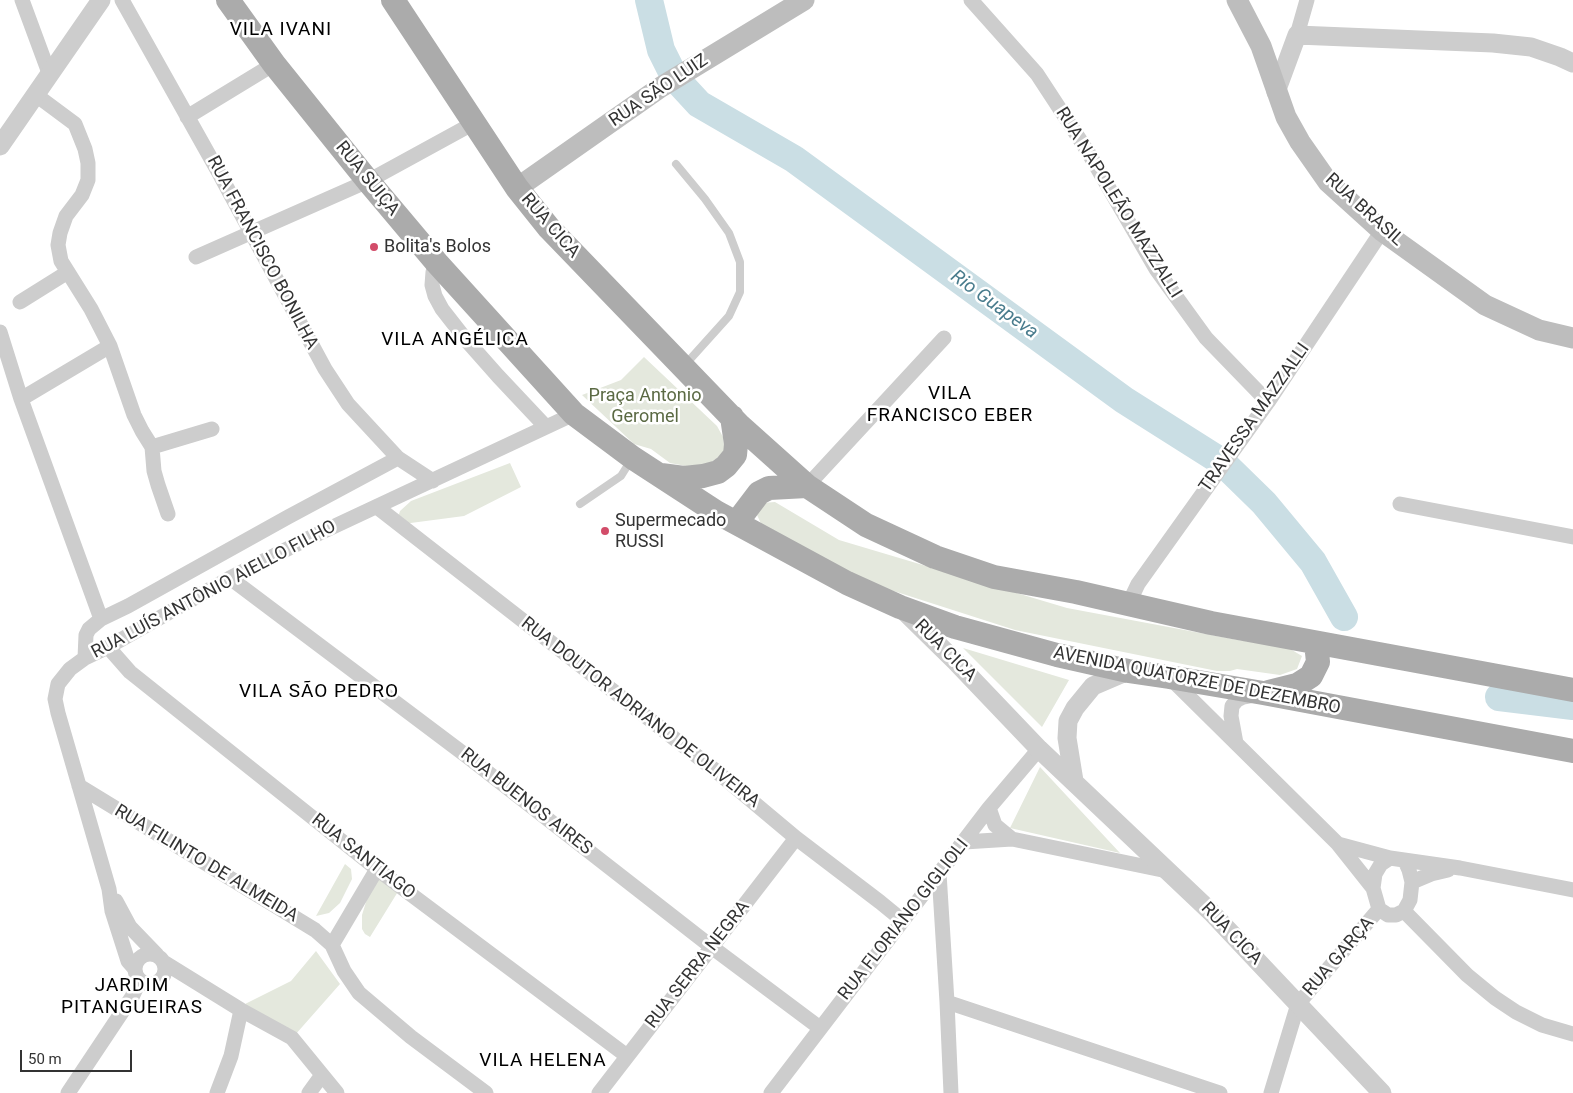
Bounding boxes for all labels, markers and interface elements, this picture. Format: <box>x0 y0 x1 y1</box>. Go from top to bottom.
district label: VILA IVANI <box>229 19 333 41</box>
street label: RUA SÃO LUIZ <box>605 50 713 132</box>
street label: RUA NAPOLEÃO MAZZALLI <box>1050 104 1186 302</box>
street label: RUA SUIÇA <box>330 137 404 221</box>
street label: RUA FRANCISCO BONILHA <box>202 153 322 353</box>
street label: RUA BRASIL <box>1320 169 1408 251</box>
street label: RUA CICA <box>516 189 584 263</box>
place label: Bolita's Bolos <box>384 236 491 258</box>
marker: Bolita's Bolos <box>368 241 380 253</box>
water label: Rio Guapeva <box>946 266 1042 344</box>
district label: VILA ANGÉLICA <box>380 329 530 351</box>
street label: TRAVESSA MAZZALLI <box>1195 339 1315 497</box>
district label: VILA FRANCISCO EBER <box>865 383 1035 427</box>
park label: Praça Antonio Geromel <box>589 385 701 428</box>
place label: Supermecado RUSSI <box>615 510 726 552</box>
street label: RUA LUÍS ANTÔNIO AIELLO FILHO <box>88 516 340 664</box>
marker: Supermecado RUSSI <box>599 525 611 537</box>
street label: RUA DOUTOR ADRIANO DE OLIVEIRA <box>516 613 764 813</box>
street label: RUA CICA <box>909 615 981 687</box>
street label: AVENIDA QUATORZE DE DEZEMBRO <box>1052 643 1342 719</box>
district label: VILA SÃO PEDRO <box>237 681 401 703</box>
street label: RUA BUENOS AIRES <box>456 744 596 860</box>
street label: RUA FILINTO DE ALMEIDA <box>110 801 302 927</box>
street label: RUA SANTIAGO <box>307 810 419 904</box>
street label: RUA FLORIANO GIGLIOLI <box>834 835 974 1005</box>
street label: RUA SERRA NEGRA <box>641 897 755 1033</box>
street label: RUA CICA <box>1196 898 1266 970</box>
street label: RUA GARÇA <box>1299 913 1379 1001</box>
district label: JARDIM PITANGUEIRAS <box>59 975 205 1019</box>
scale bar <box>22 1040 135 1072</box>
text: 50 m <box>28 1050 62 1068</box>
district label: VILA HELENA <box>478 1050 608 1072</box>

